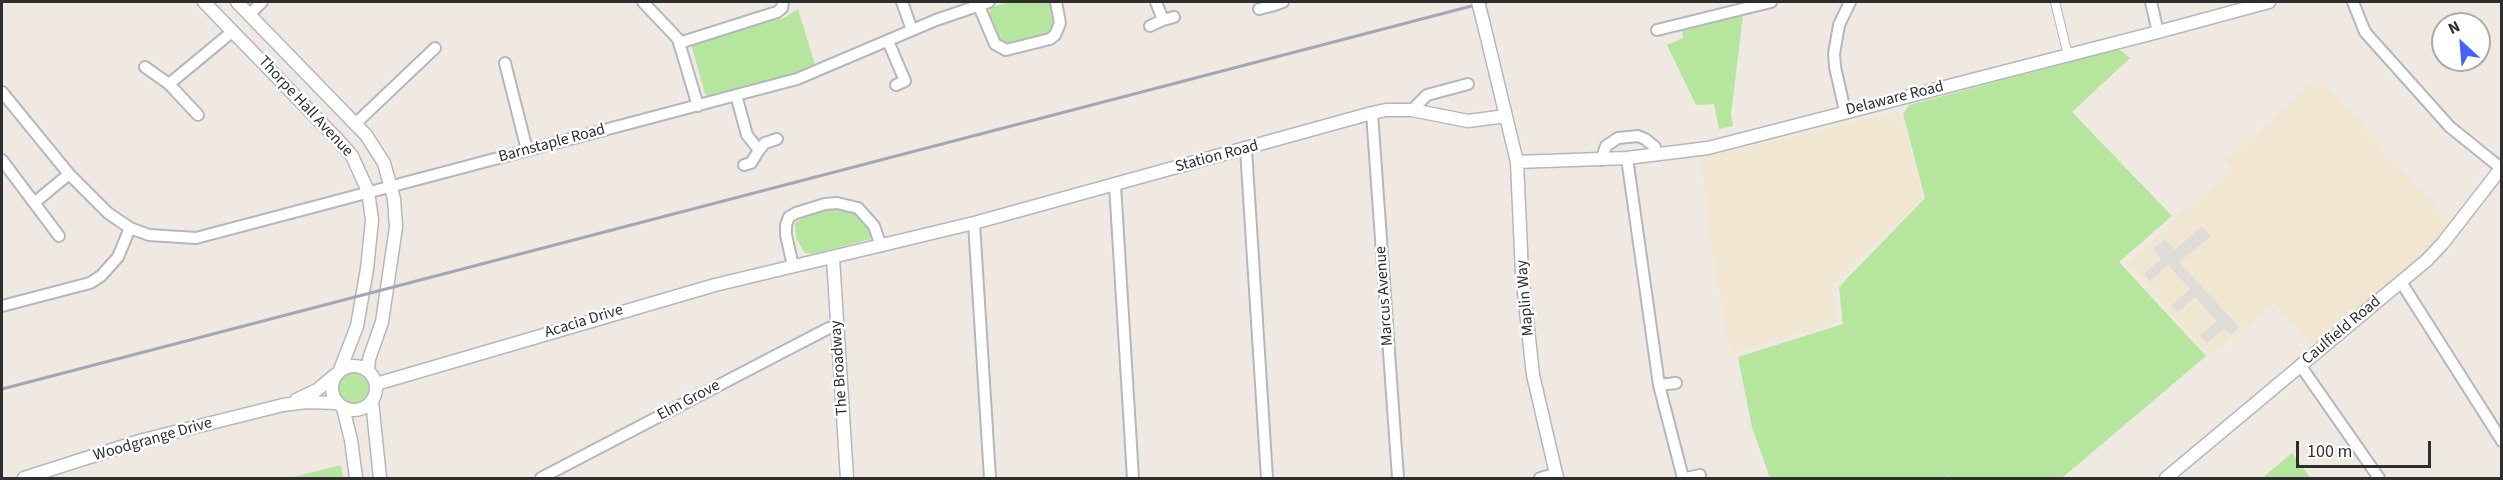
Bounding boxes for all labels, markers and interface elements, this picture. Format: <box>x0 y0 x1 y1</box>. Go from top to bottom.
north arrow <box>2431 12 2491 72</box>
text: N <box>2444 15 2464 40</box>
street label: Thorpe Hall Avenue <box>253 53 357 161</box>
street label: Delaware Road <box>1844 78 1946 120</box>
street label: Barnstaple Road <box>497 121 607 167</box>
street label: Station Road <box>1173 137 1261 177</box>
street label: Marcus Avenue <box>1372 245 1398 347</box>
street label: Maplin Way <box>1513 259 1539 337</box>
street label: Caulfield Road <box>2299 292 2385 370</box>
street label: Acacia Drive <box>542 301 626 343</box>
street label: The Broadway <box>827 320 853 416</box>
street label: Elm Grove <box>654 377 724 425</box>
street label: Woodgrange Drive <box>91 414 215 466</box>
scale bar <box>2299 429 2434 467</box>
text: 100 m <box>2307 439 2352 464</box>

